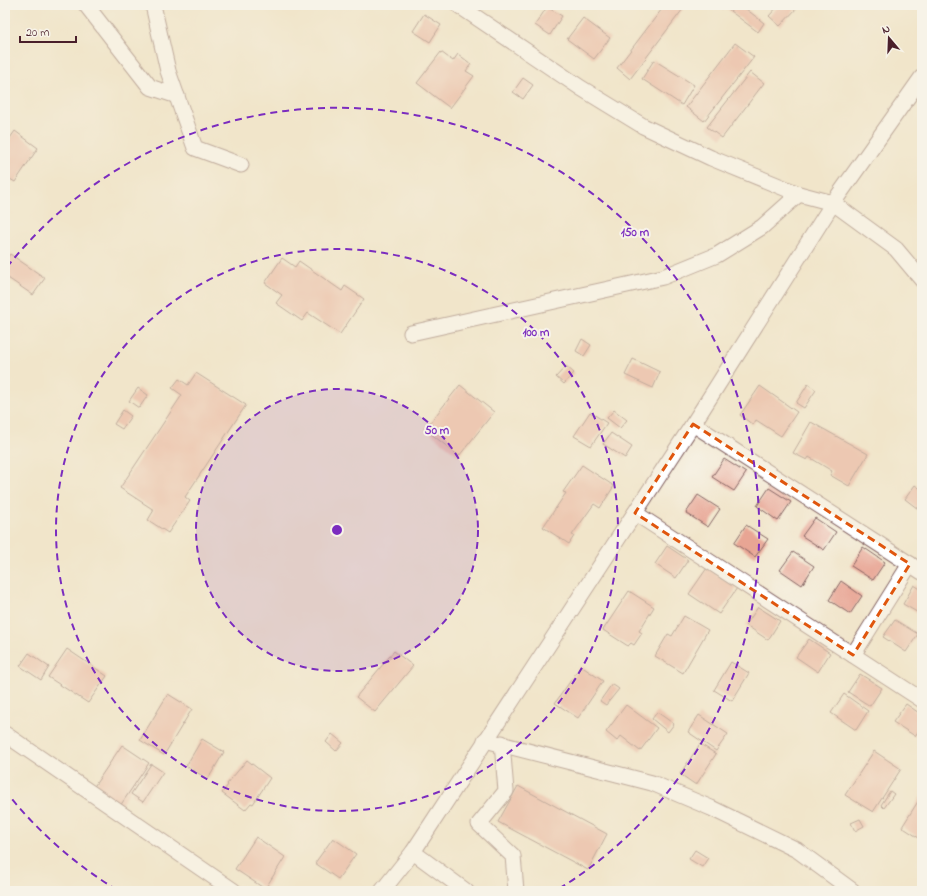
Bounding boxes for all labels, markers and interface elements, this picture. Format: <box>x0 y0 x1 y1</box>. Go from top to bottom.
scale bar <box>20 18 76 44</box>
north arrow <box>869 18 909 58</box>
text: N <box>880 21 892 38</box>
text: 20 m <box>26 24 49 42</box>
text: 150 m <box>621 224 650 242</box>
text: 100 m <box>523 324 550 342</box>
text: 50 m <box>425 422 450 440</box>
centre of rings <box>330 523 344 537</box>

